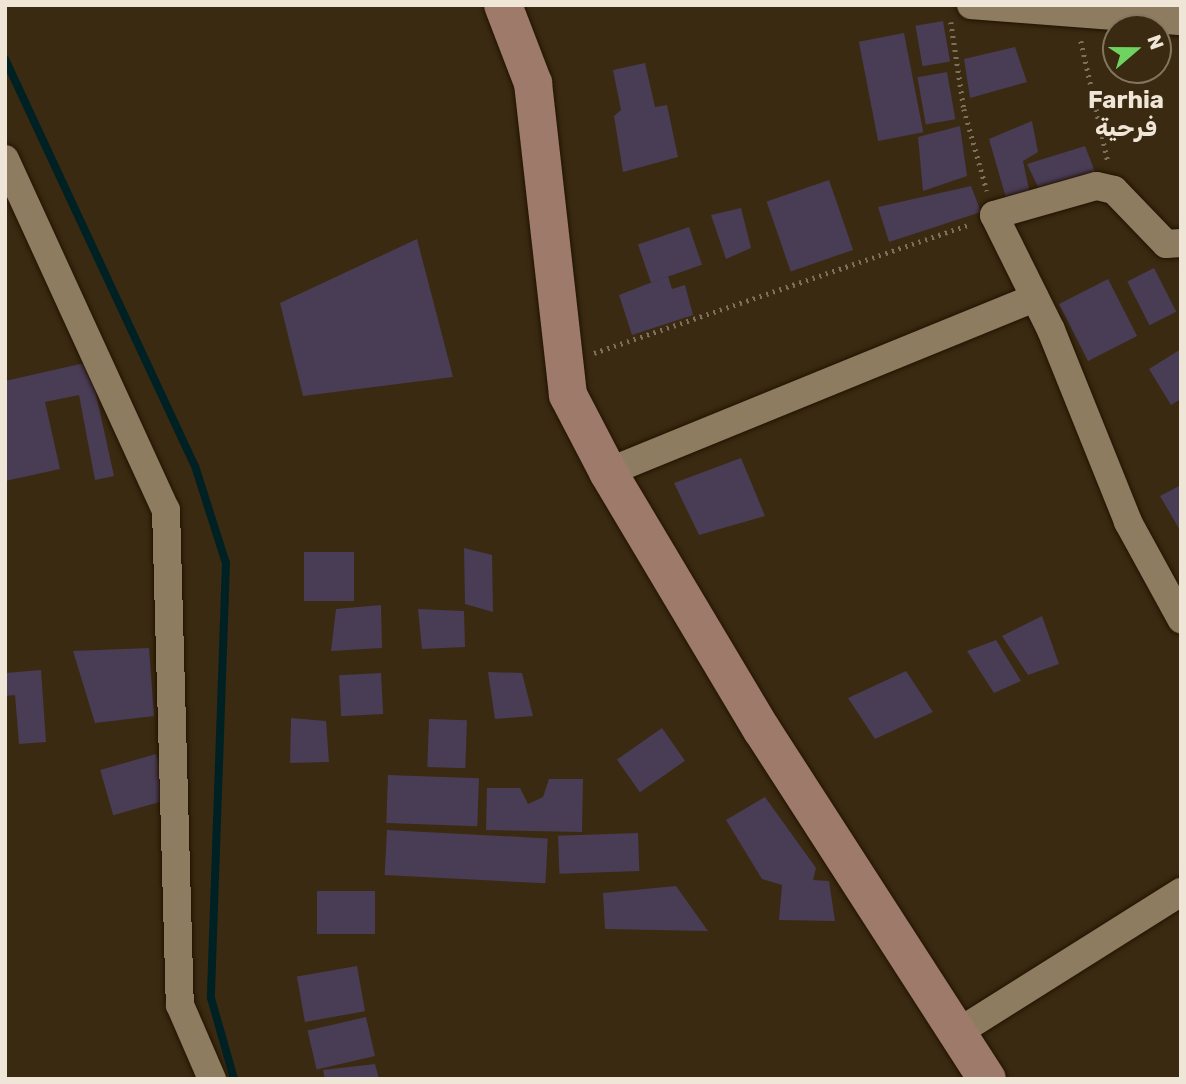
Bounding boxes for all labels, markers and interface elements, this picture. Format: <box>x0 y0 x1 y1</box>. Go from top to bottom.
north arrow <box>1102 14 1172 84</box>
text: N <box>1142 32 1168 53</box>
district label: Farhia فرحية <box>1088 87 1164 143</box>

